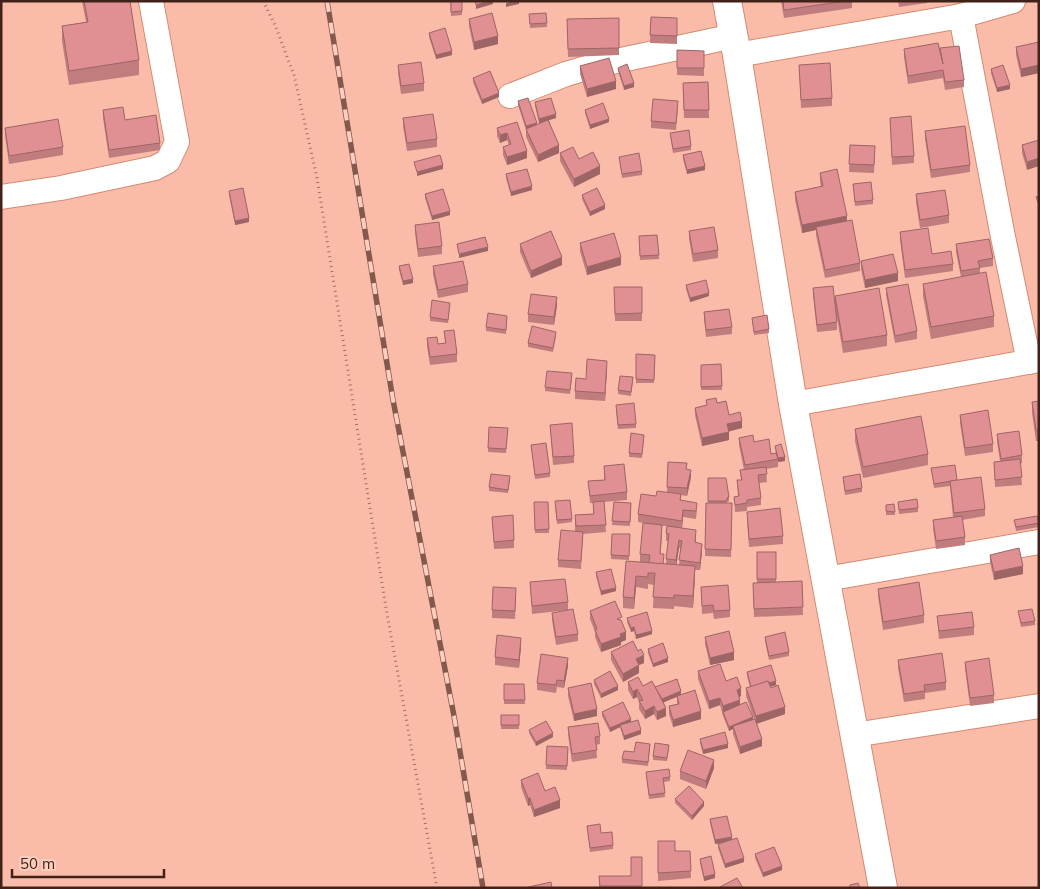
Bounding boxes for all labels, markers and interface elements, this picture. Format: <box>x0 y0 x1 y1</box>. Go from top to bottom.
scale bar <box>12 846 165 878</box>
text: 50 m <box>20 854 55 873</box>

